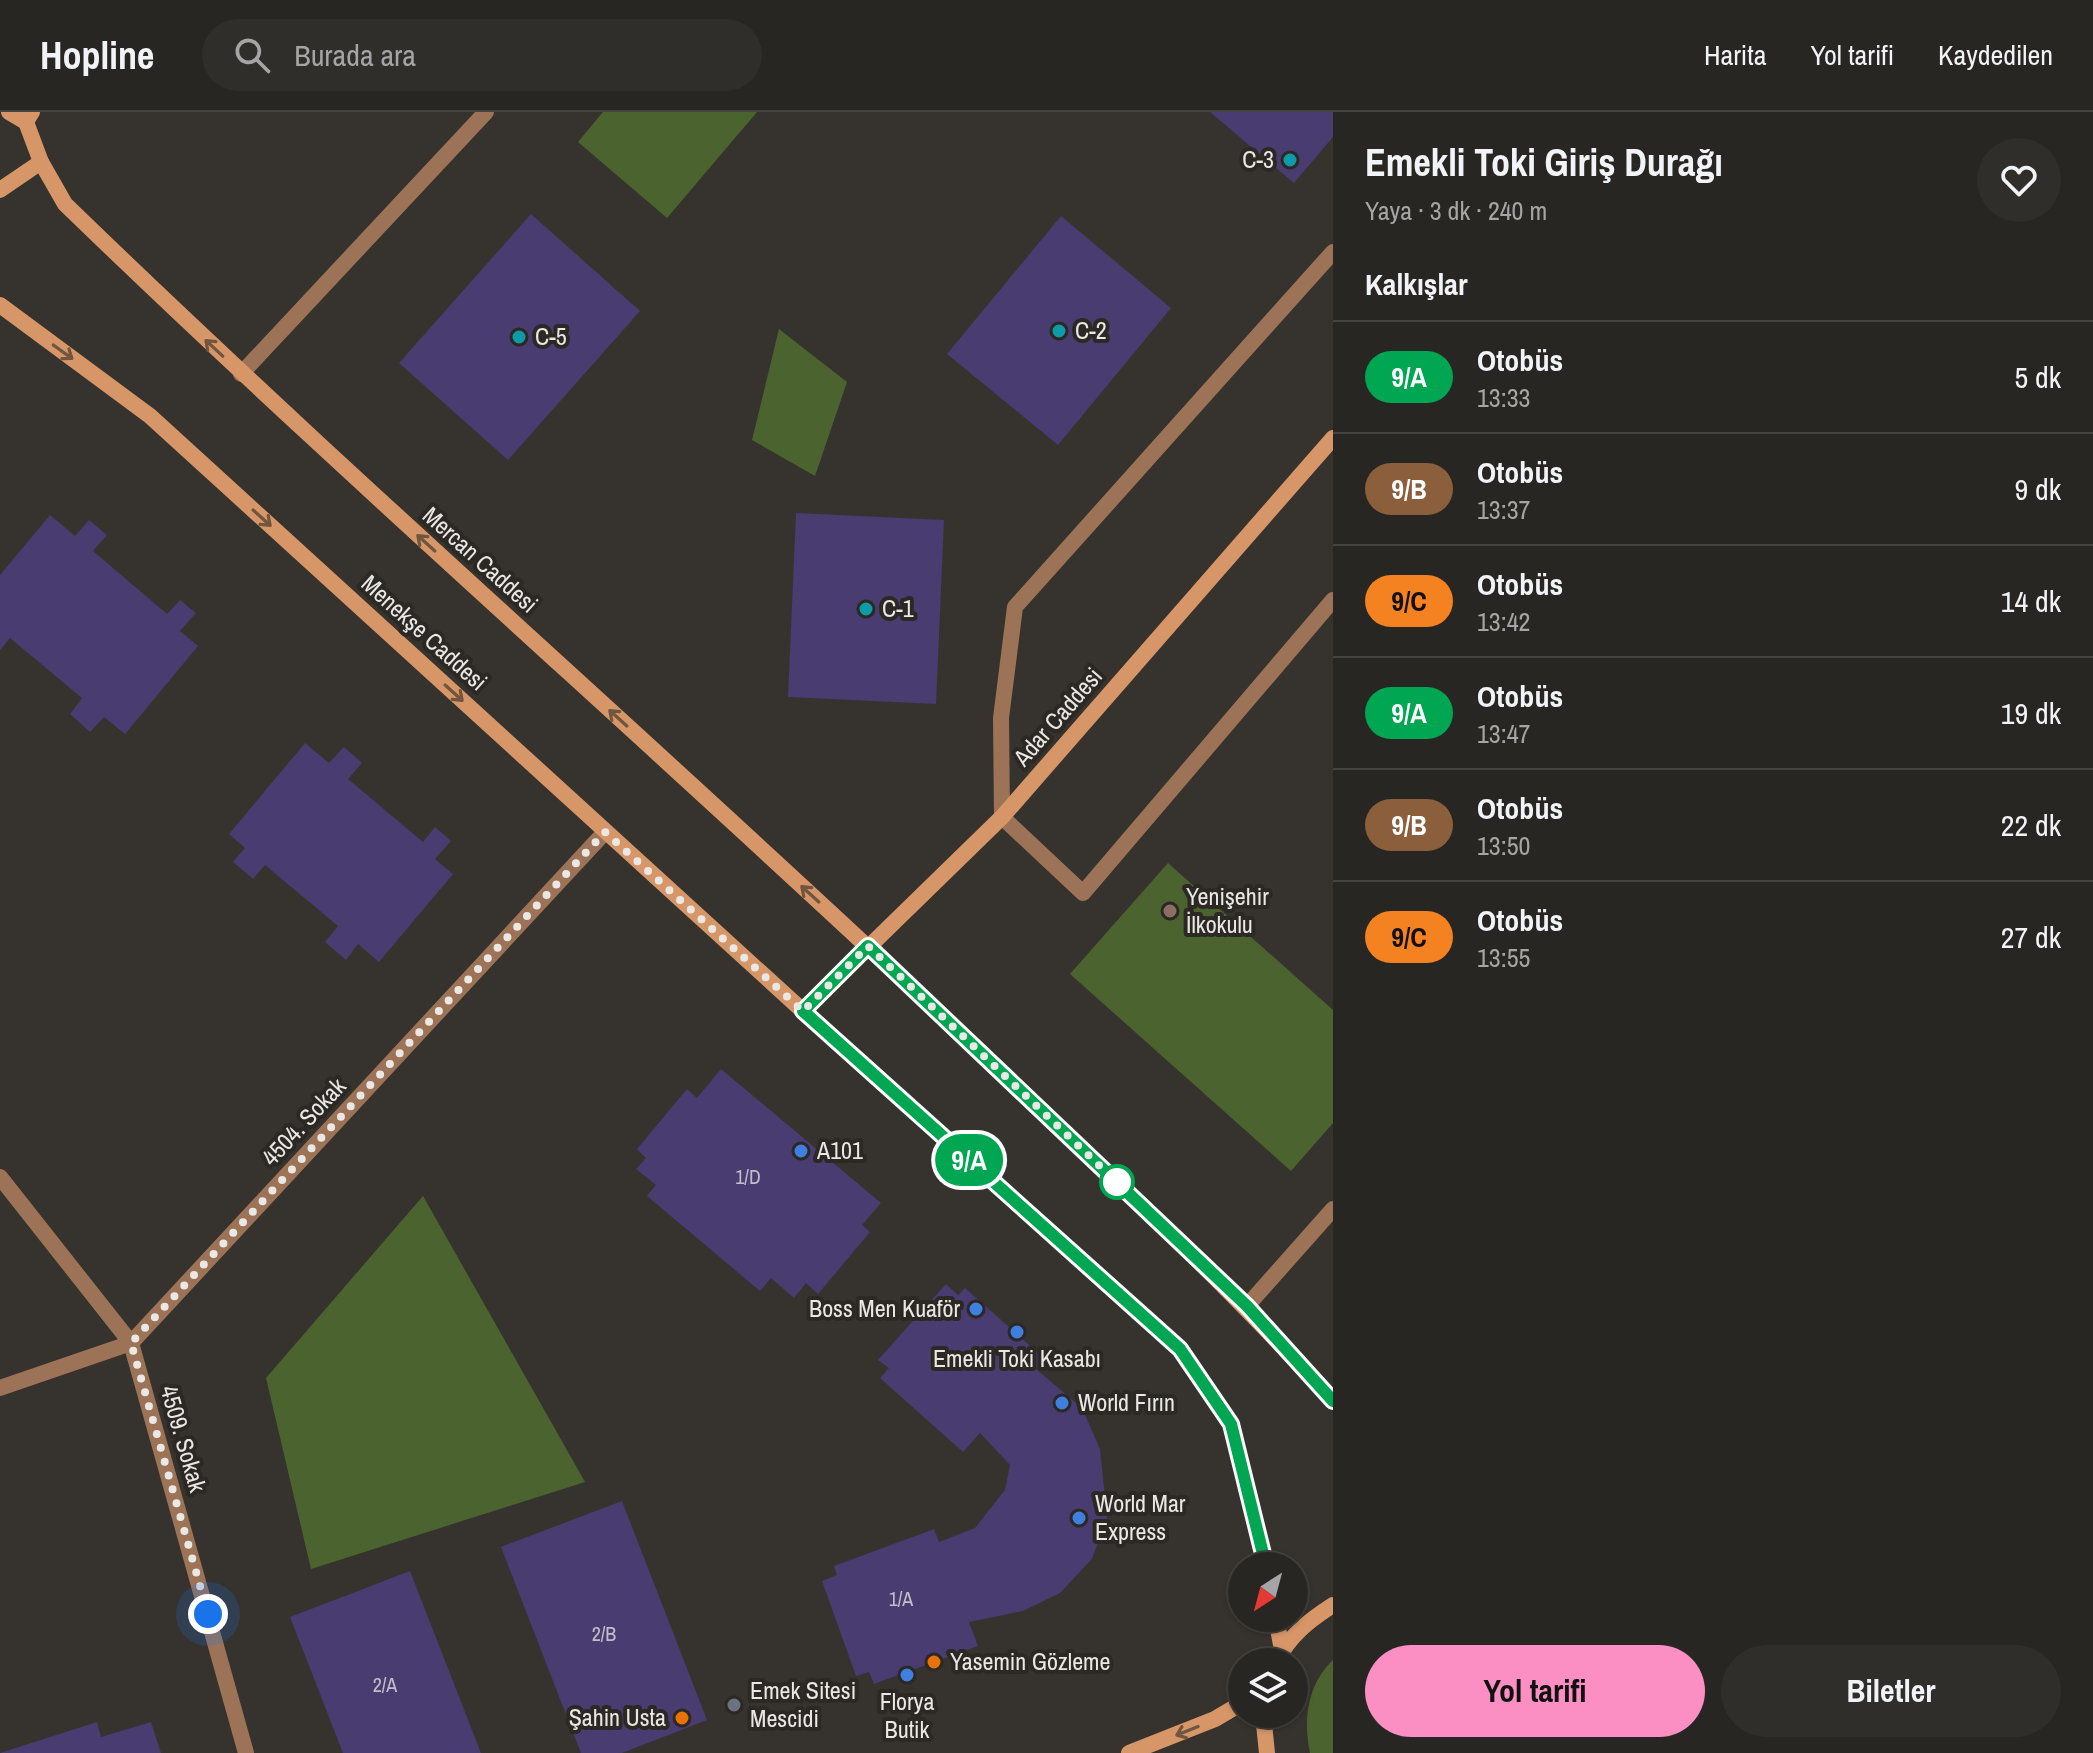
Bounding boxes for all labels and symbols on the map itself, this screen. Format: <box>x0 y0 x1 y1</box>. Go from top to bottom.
place label: C-3 <box>1242 143 1274 175</box>
marker: C-3 <box>1281 151 1299 169</box>
place label: C-2 <box>1075 314 1107 346</box>
place label: C-5 <box>535 320 567 352</box>
marker: C-2 <box>1050 322 1068 340</box>
marker: C-5 <box>510 328 528 346</box>
one-way arrow <box>204 339 224 358</box>
one-way arrow <box>51 343 73 360</box>
street label: Mercan Caddesi <box>416 499 545 619</box>
one-way arrow <box>252 509 272 528</box>
one-way arrow <box>417 535 437 553</box>
street label: Menekşe Caddesi <box>355 567 494 697</box>
place label: C-1 <box>882 592 914 624</box>
marker: C-1 <box>857 600 875 618</box>
street label: Adar Caddesi <box>1005 660 1109 773</box>
one-way arrow <box>444 684 464 703</box>
one-way arrow <box>609 710 629 728</box>
place label: Yenişehir İlkokulu <box>1186 880 1269 940</box>
one-way arrow <box>801 885 821 903</box>
marker: Yenişehir İlkokulu <box>1161 902 1179 920</box>
street label: 4504. Sokak <box>254 1070 352 1172</box>
place label: A101 <box>816 1134 863 1166</box>
line badge: 9/A <box>923 1134 1015 1186</box>
marker: A101 <box>792 1142 810 1160</box>
house number: 1/D <box>735 1163 761 1190</box>
unlabelled marker <box>1100 1165 1134 1199</box>
place label: Boss Men Kuaför <box>809 1292 960 1324</box>
marker: Boss Men Kuaför <box>967 1300 985 1318</box>
marker: Emekli Toki Kasabı <box>1008 1323 1026 1341</box>
place label: Emekli Toki Kasabı <box>933 1342 1101 1374</box>
street label: 4509. Sokak <box>154 1382 214 1496</box>
place label: World Fırın <box>1078 1386 1175 1418</box>
marker: World Fırın <box>1053 1394 1071 1412</box>
place label: World Mar Express <box>1095 1487 1186 1547</box>
marker: World Mar Express <box>1070 1509 1088 1527</box>
north arrow <box>1228 1552 1308 1632</box>
house number: 1/A <box>889 1585 913 1612</box>
your location <box>188 1594 228 1634</box>
house number: 2/B <box>592 1620 616 1647</box>
place label: Yasemin Gözleme <box>950 1645 1110 1677</box>
marker: Yasemin Gözleme <box>925 1653 943 1671</box>
marker: Florya Butik <box>898 1666 916 1684</box>
house number: 2/A <box>373 1671 397 1698</box>
place label: Emek Sitesi Mescidi <box>750 1674 856 1734</box>
place label: Florya Butik <box>880 1685 934 1745</box>
marker: Emek Sitesi Mescidi <box>725 1696 743 1714</box>
place label: Şahin Usta <box>569 1701 666 1733</box>
marker: Şahin Usta <box>673 1709 691 1727</box>
one-way arrow <box>1175 1724 1200 1739</box>

